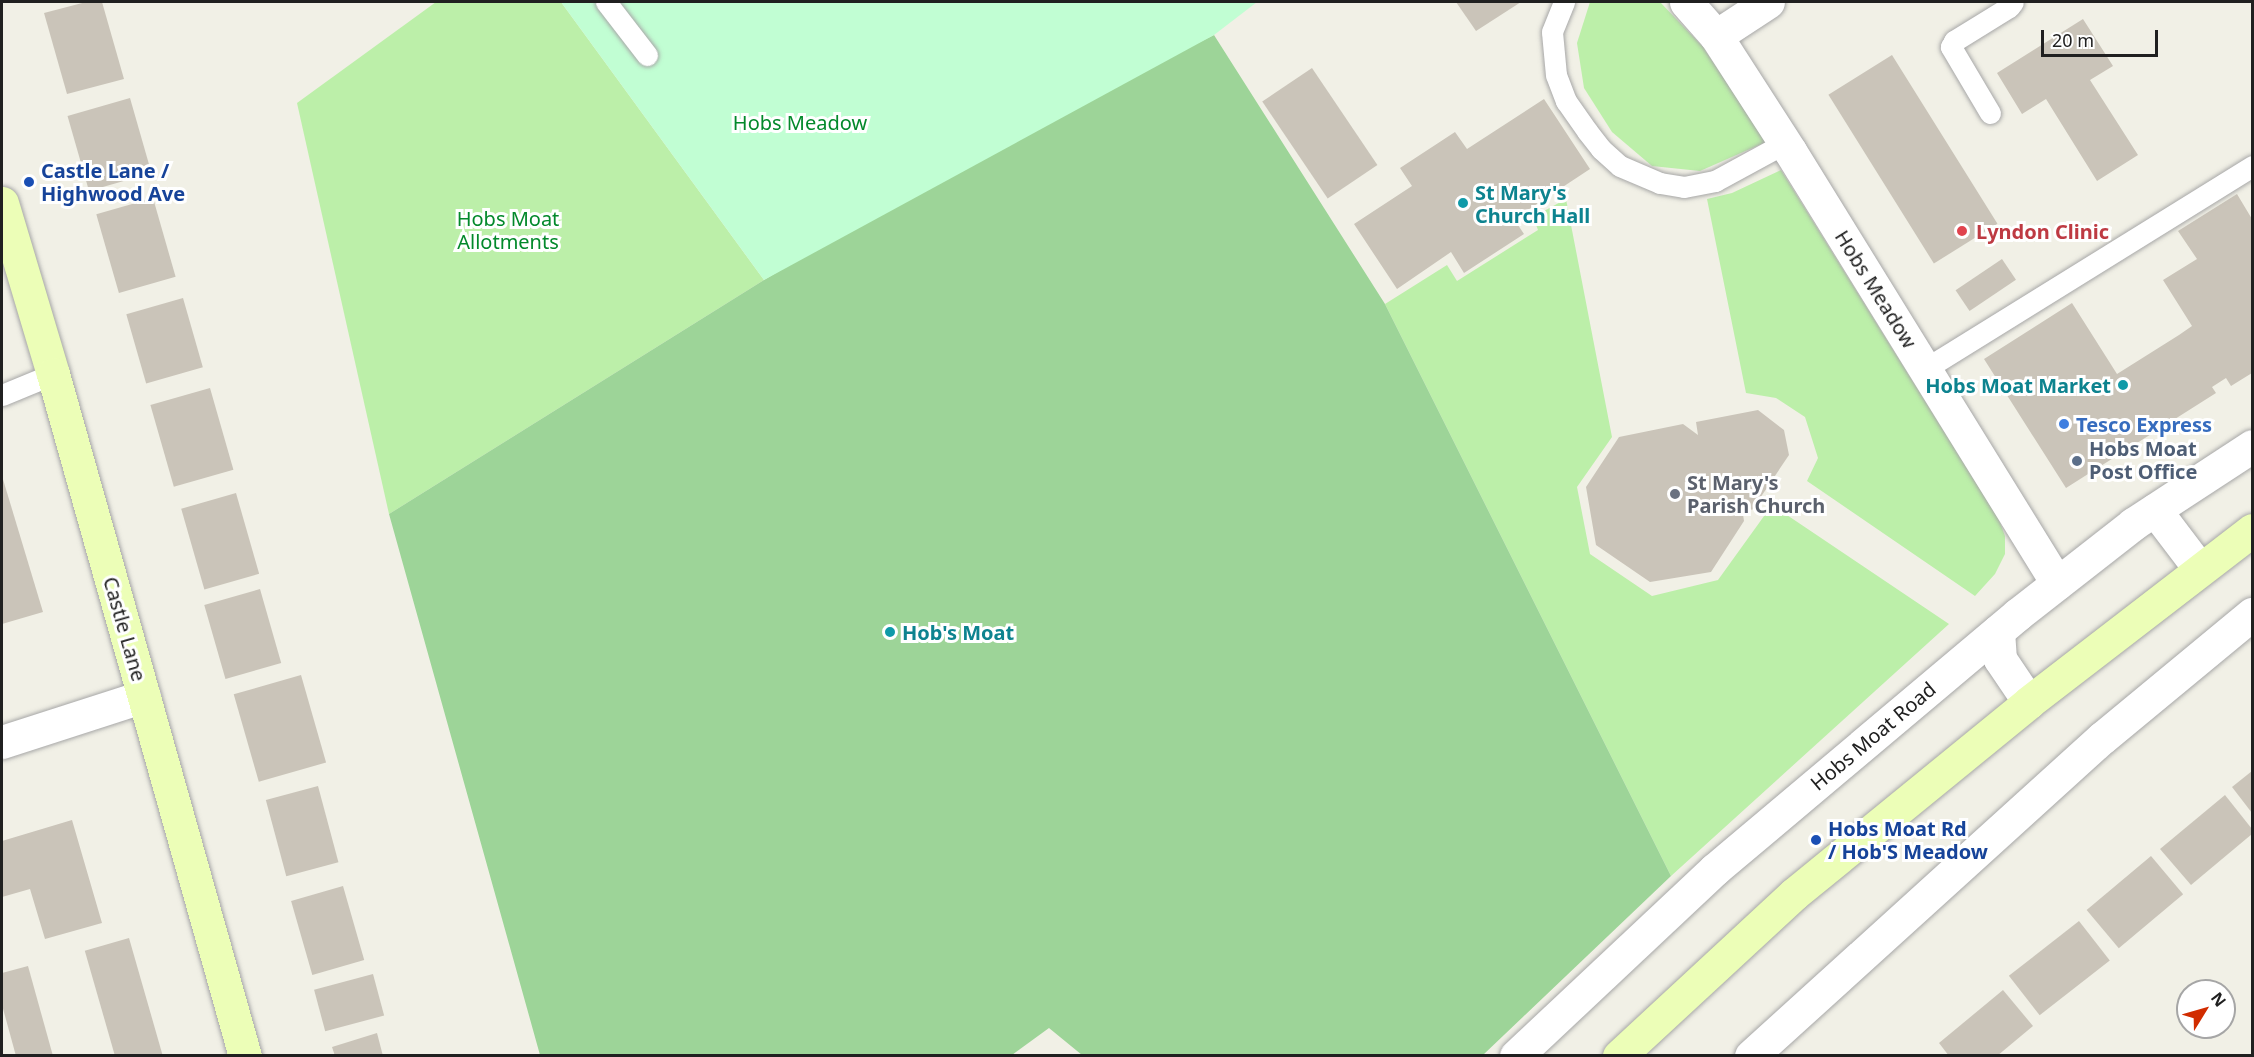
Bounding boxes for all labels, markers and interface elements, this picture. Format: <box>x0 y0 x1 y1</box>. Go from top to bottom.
scale bar <box>2044 18 2161 56</box>
text: 20 m <box>2052 28 2094 52</box>
park label: Hobs Meadow <box>733 110 867 134</box>
place label: Castle Lane / Highwood Ave <box>41 158 185 205</box>
marker: Castle Lane / Highwood Ave <box>22 175 36 189</box>
place label: St Mary's Church Hall <box>1475 180 1590 227</box>
marker: St Mary's Church Hall <box>1456 196 1470 210</box>
park label: Hobs Moat Allotments <box>457 207 559 254</box>
place label: Lyndon Clinic <box>1976 219 2109 243</box>
marker: Lyndon Clinic <box>1953 222 1971 240</box>
street label: Hobs Meadow <box>1830 226 1922 352</box>
place label: Hobs Moat Market <box>1925 373 2111 397</box>
marker: Hobs Moat Market <box>2116 378 2130 392</box>
place label: Tesco Express <box>2076 412 2212 436</box>
marker: Tesco Express <box>2057 417 2071 431</box>
place label: Hobs Moat Post Office <box>2089 437 2197 484</box>
marker: Hobs Moat Post Office <box>2070 454 2084 468</box>
place label: St Mary's Parish Church <box>1687 470 1825 517</box>
marker: St Mary's Parish Church <box>1668 487 1682 501</box>
street label: Castle Lane <box>99 574 151 684</box>
place label: Hob's Moat <box>902 620 1014 644</box>
marker: Hob's Moat <box>883 625 897 639</box>
street label: Hobs Moat Road <box>1806 677 1940 795</box>
place label: Hobs Moat Rd / Hob'S Meadow <box>1828 816 1988 863</box>
marker: Hobs Moat Rd / Hob'S Meadow <box>1809 833 1823 847</box>
north arrow <box>2176 979 2236 1039</box>
text: N <box>2206 988 2231 1011</box>

